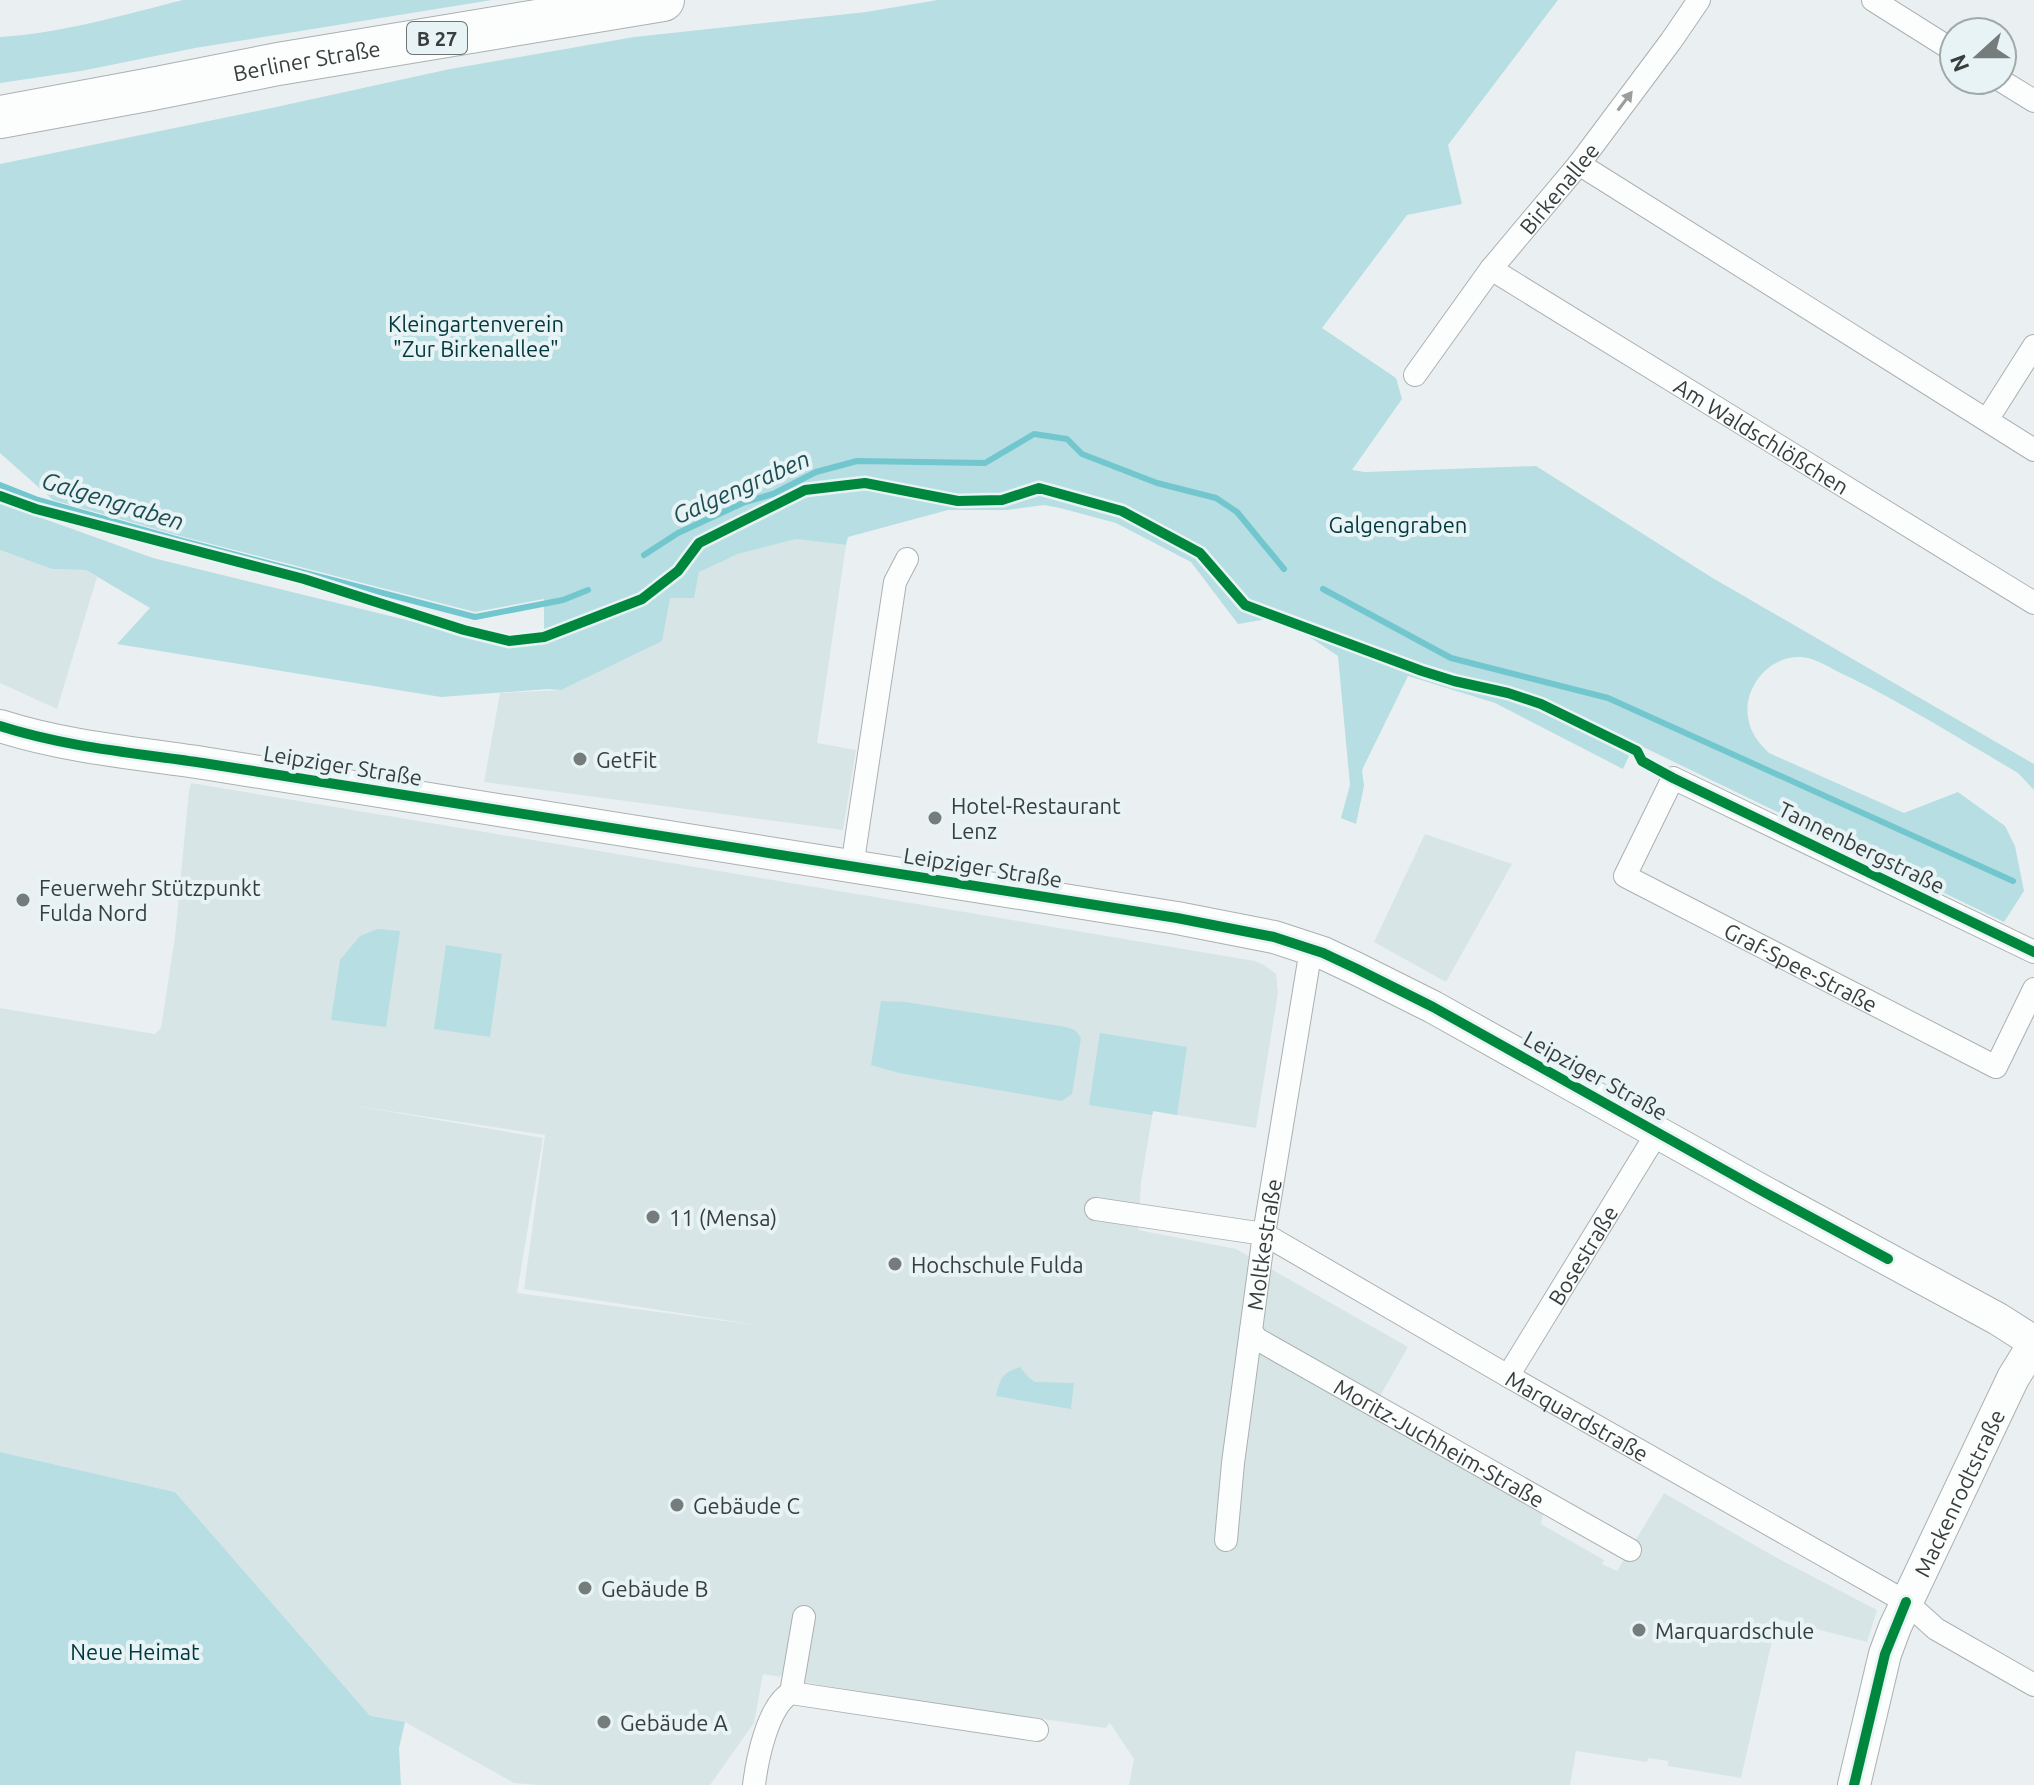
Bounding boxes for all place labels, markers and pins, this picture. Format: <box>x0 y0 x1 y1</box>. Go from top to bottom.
place label: GetFit <box>596 747 657 772</box>
marker: GetFit <box>571 750 589 768</box>
place label: Hotel-Restaurant Lenz <box>951 793 1121 843</box>
marker: Hotel-Restaurant Lenz <box>926 809 944 827</box>
place label: Feuerwehr Stützpunkt Fulda Nord <box>39 875 261 925</box>
marker: Feuerwehr Stützpunkt Fulda Nord <box>14 891 32 909</box>
place label: 11 (Mensa) <box>669 1205 777 1231</box>
marker: 11 (Mensa) <box>644 1208 662 1226</box>
place label: Hochschule Fulda <box>911 1252 1084 1277</box>
marker: Hochschule Fulda <box>886 1255 904 1273</box>
place label: Gebäude C <box>693 1493 800 1518</box>
marker: Gebäude C <box>668 1496 686 1514</box>
place label: Gebäude B <box>601 1576 709 1601</box>
marker: Gebäude B <box>576 1579 594 1597</box>
place label: Marquardschule <box>1655 1618 1814 1643</box>
marker: Marquardschule <box>1630 1621 1648 1639</box>
place label: Gebäude A <box>620 1710 729 1735</box>
marker: Gebäude A <box>595 1713 613 1731</box>

